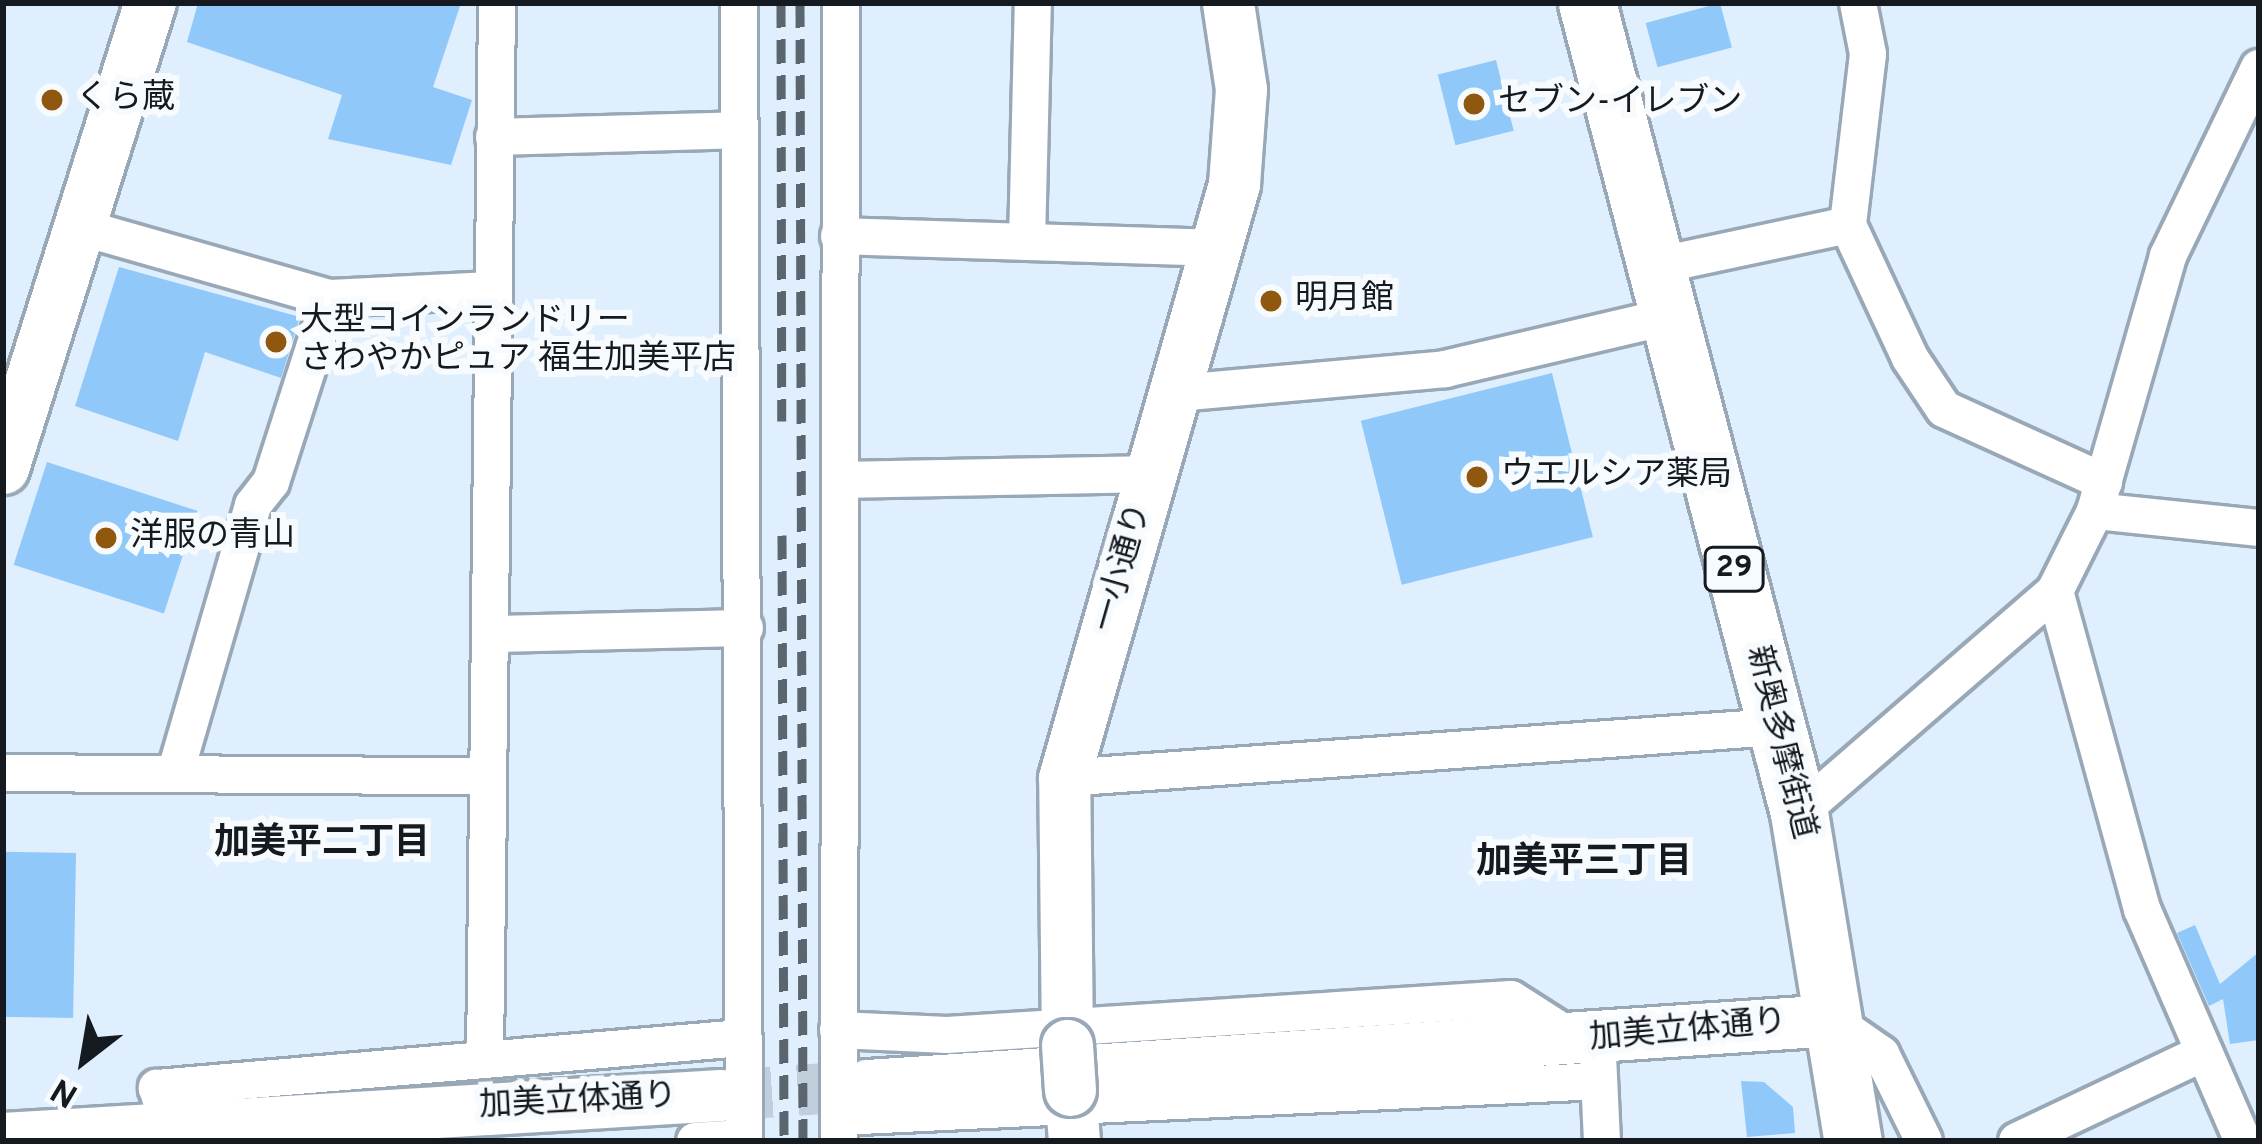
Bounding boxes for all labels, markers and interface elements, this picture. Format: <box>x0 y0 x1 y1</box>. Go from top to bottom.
place label: くら蔵 <box>76 80 175 120</box>
place label: セブン-イレブン <box>1498 84 1742 124</box>
marker: くら蔵 <box>39 87 65 113</box>
marker: セブン-イレブン <box>1461 91 1487 117</box>
place label: 明月館 <box>1295 281 1394 321</box>
marker: 明月館 <box>1258 288 1284 314</box>
place label: 大型コインランドリー さわやかピュア 福生加美平店 <box>300 303 737 381</box>
marker: 大型コインランドリー さわやかピュア 福生加美平店 <box>263 329 289 355</box>
place label: ウエルシア薬局 <box>1501 457 1732 497</box>
marker: ウエルシア薬局 <box>1464 464 1490 490</box>
street label: 一小通り <box>1087 499 1161 637</box>
place label: 洋服の青山 <box>130 518 295 558</box>
marker: 洋服の青山 <box>93 525 119 551</box>
road number: 29 <box>1701 545 1767 593</box>
street label: 新奥多摩街道 <box>1736 642 1822 844</box>
district label: 加美平二丁目 <box>214 823 430 867</box>
district label: 加美平三丁目 <box>1476 842 1692 886</box>
north arrow <box>24 1000 144 1120</box>
street label: 加美立体通り <box>1588 1004 1788 1060</box>
text: N <box>44 1067 86 1115</box>
street label: 加美立体通り <box>478 1078 678 1128</box>

